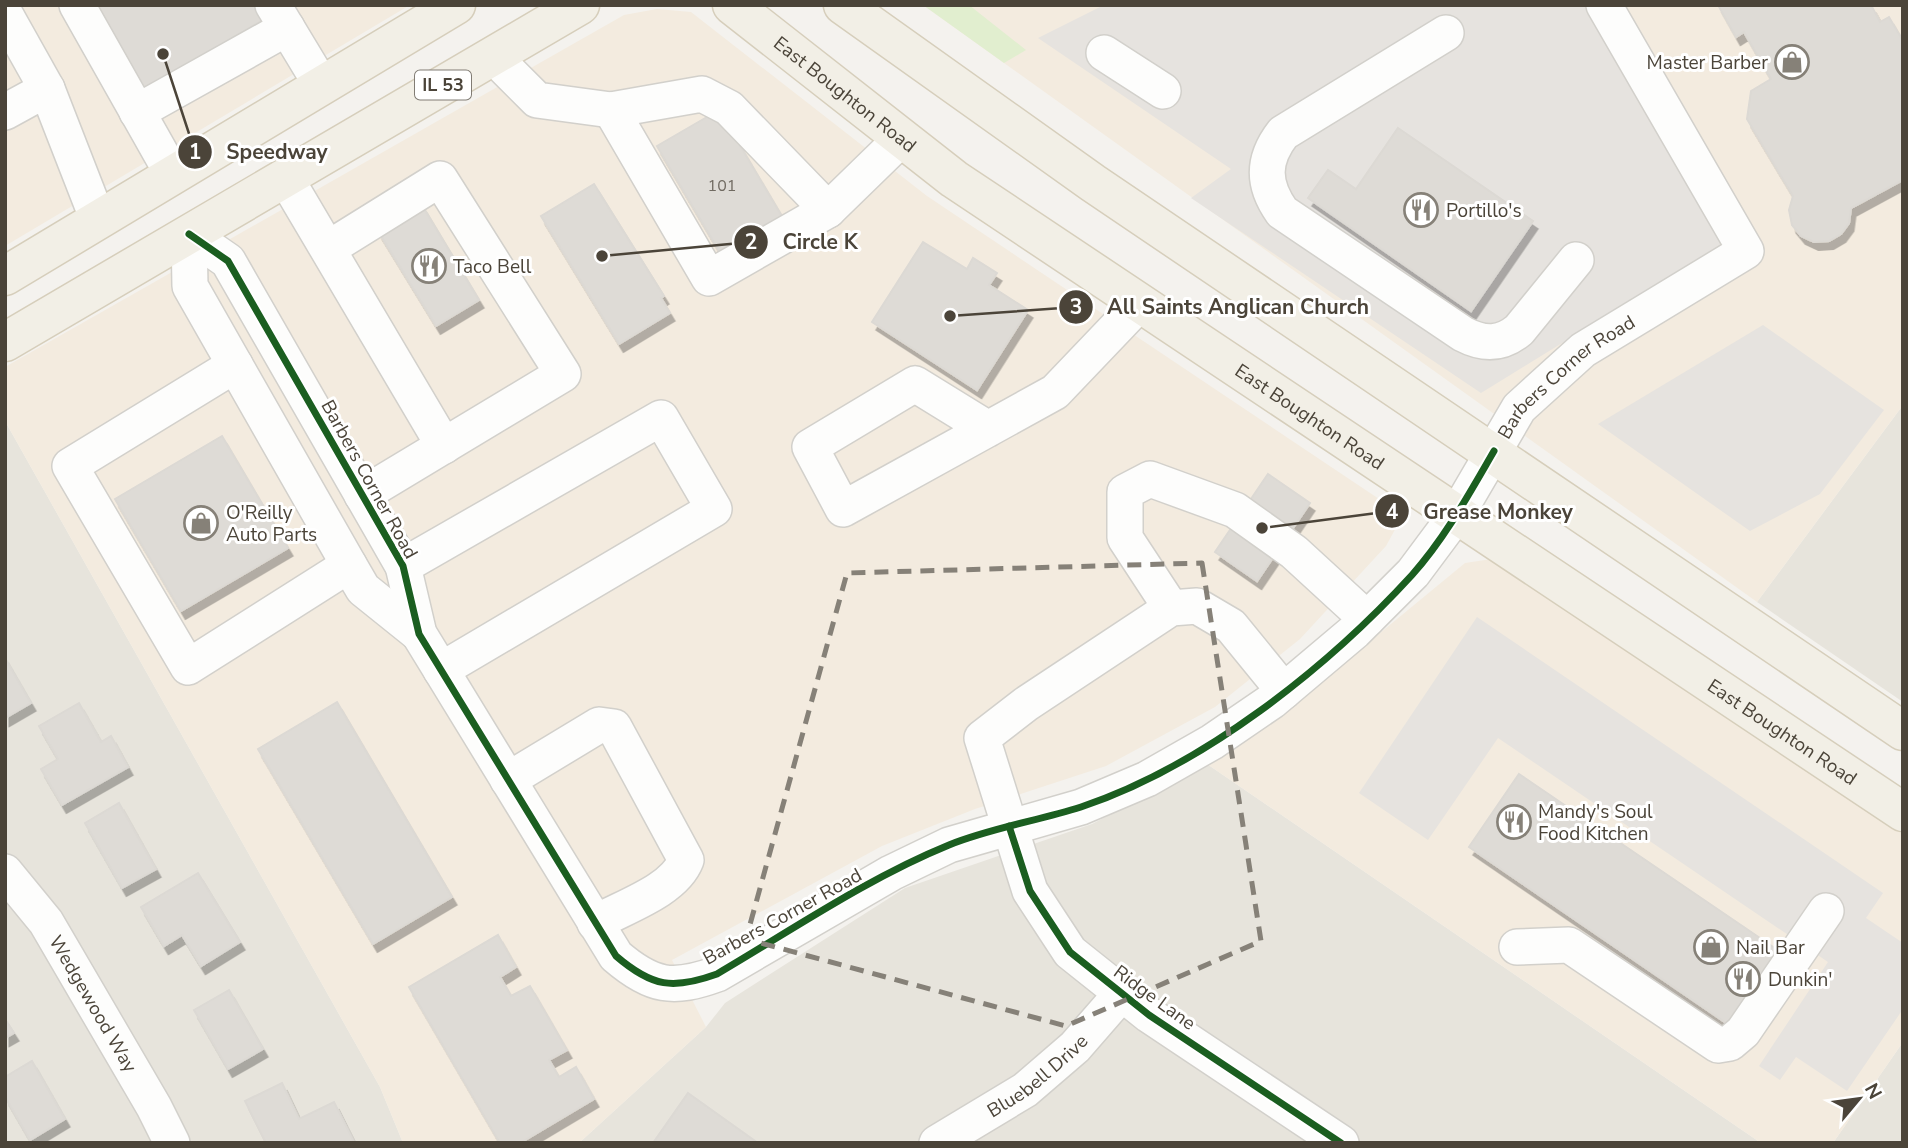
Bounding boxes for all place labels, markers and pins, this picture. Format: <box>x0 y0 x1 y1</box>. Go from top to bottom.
shop icon: Master Barber <box>1773 43 1811 81</box>
place label: Master Barber <box>1647 50 1768 76</box>
callout: Speedway <box>178 131 342 173</box>
restaurant icon: Portillo's <box>1402 191 1440 229</box>
place label: Portillo's <box>1446 198 1522 224</box>
callout: Circle K <box>734 221 872 263</box>
restaurant icon: Taco Bell <box>410 247 448 285</box>
place label: Taco Bell <box>453 254 532 280</box>
callout: All Saints Anglican Church <box>1058 286 1383 328</box>
callout: Grease Monkey <box>1374 490 1587 532</box>
place label: O'Reilly Auto Parts <box>226 500 317 548</box>
shop icon: O'Reilly Auto Parts <box>182 504 220 542</box>
place label: Mandy's Soul Food Kitchen <box>1538 799 1653 847</box>
restaurant icon: Mandy's Soul Food Kitchen <box>1495 803 1533 841</box>
shop icon: Nail Bar <box>1692 928 1730 966</box>
place label: Nail Bar <box>1736 935 1805 961</box>
restaurant icon: Dunkin' <box>1724 960 1762 998</box>
place label: Dunkin' <box>1768 967 1832 993</box>

